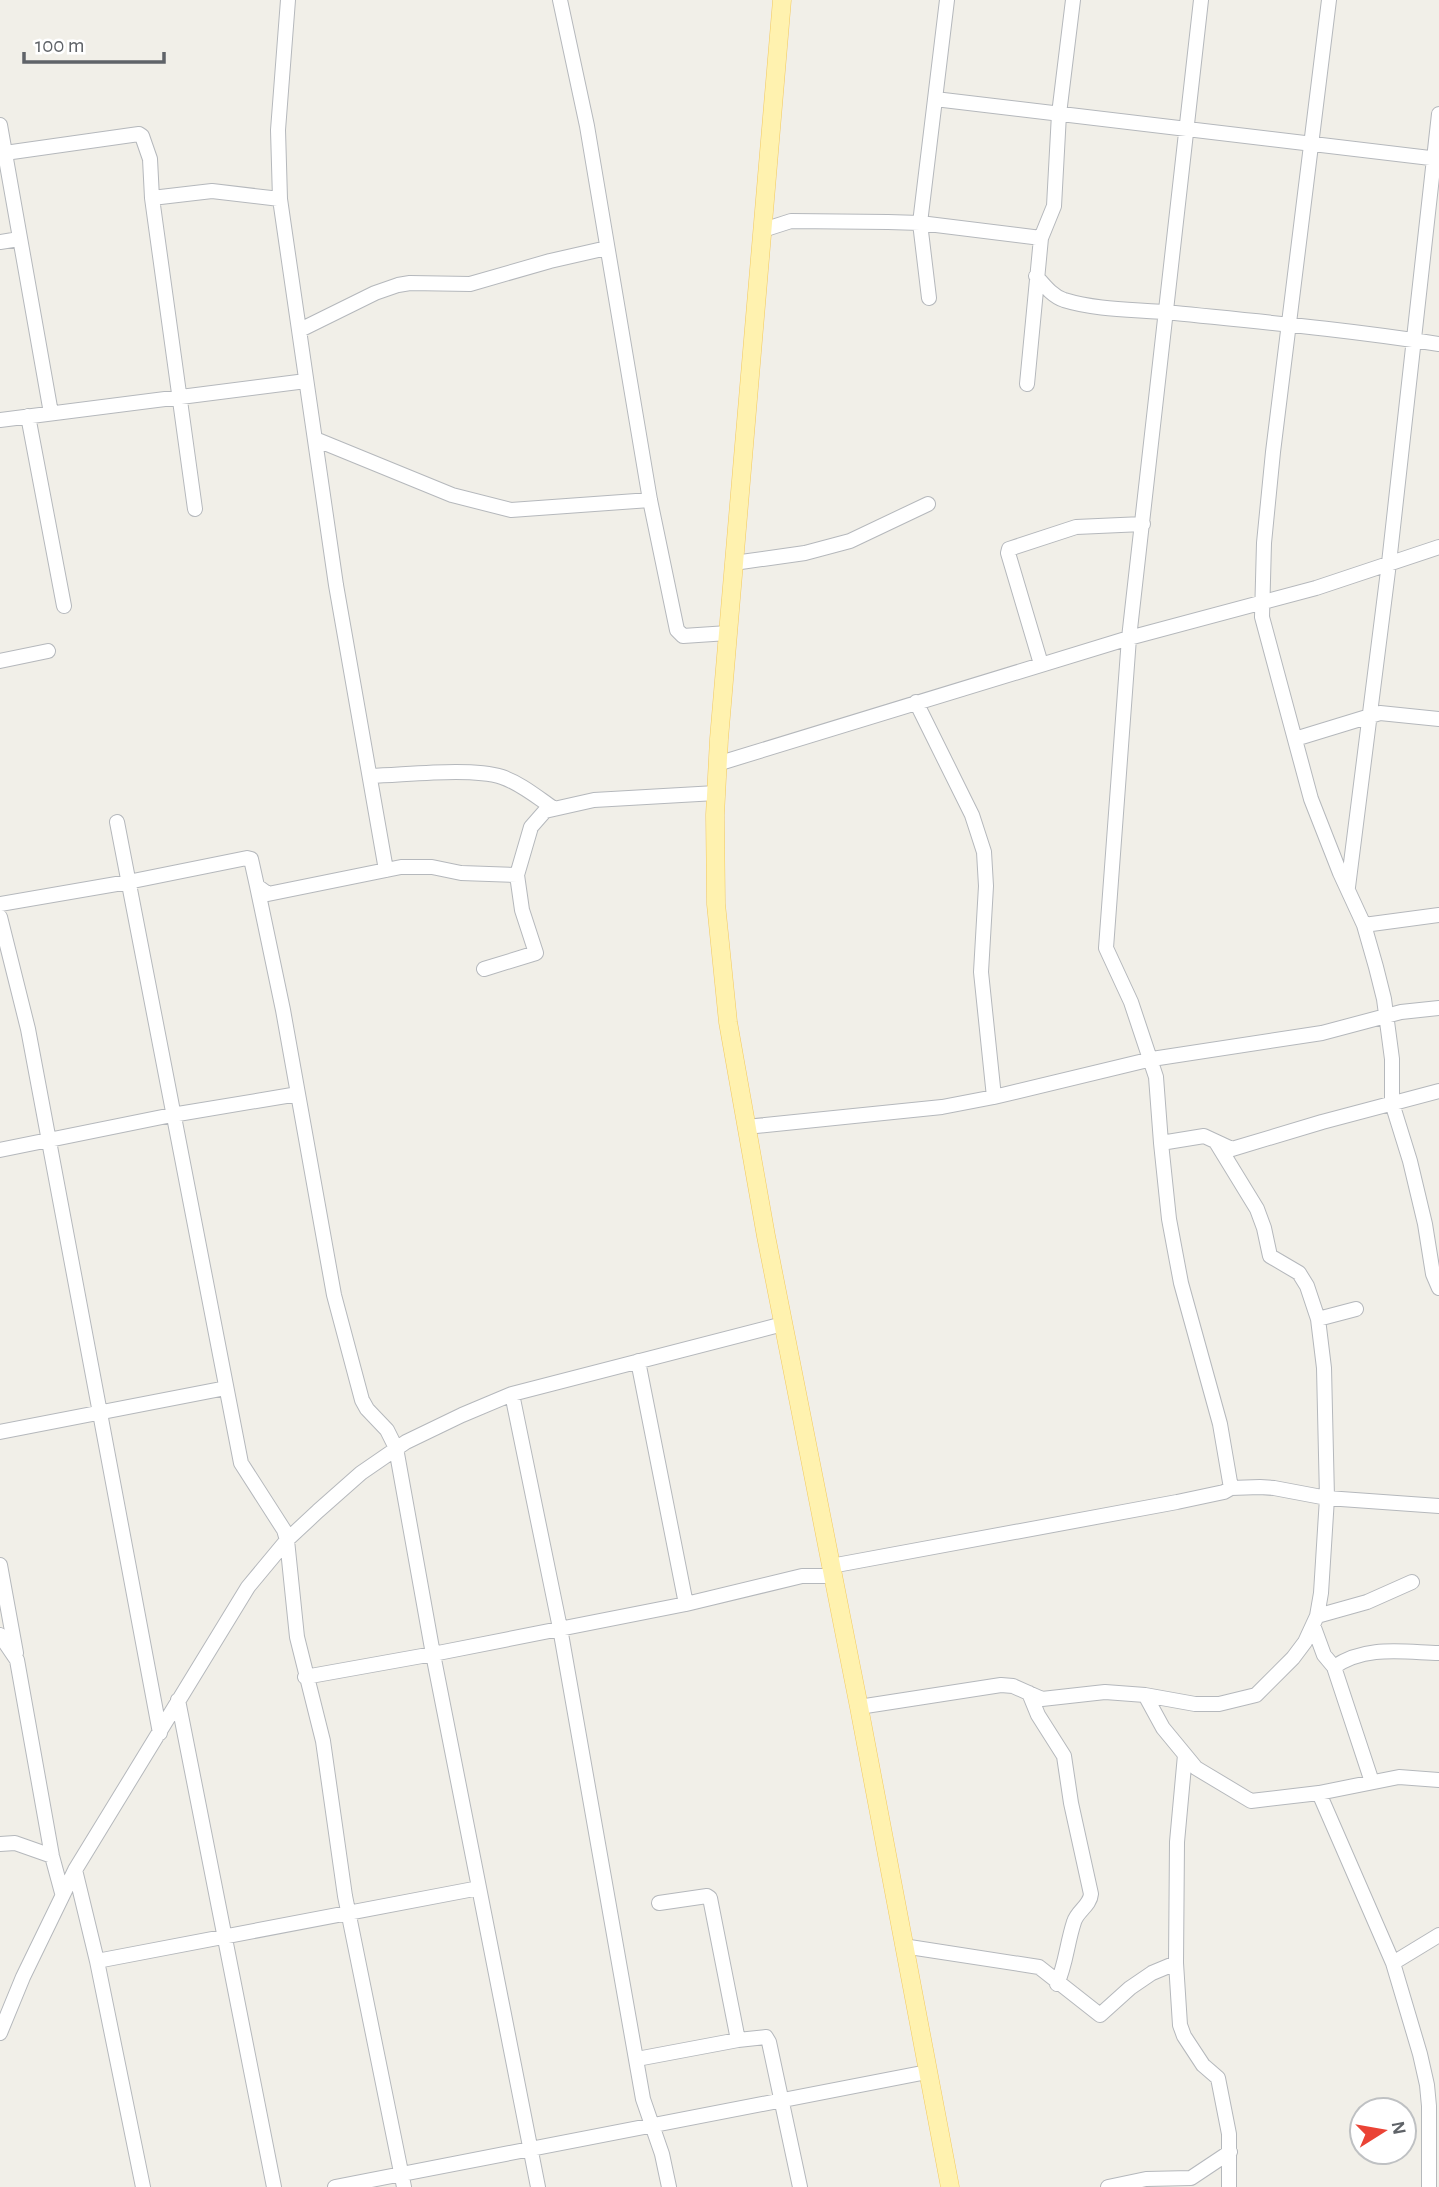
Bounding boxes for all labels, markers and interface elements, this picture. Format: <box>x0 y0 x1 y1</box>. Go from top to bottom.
scale bar <box>24 21 164 65</box>
text: 100 m <box>35 35 85 56</box>
north arrow <box>1348 2096 1418 2166</box>
text: N <box>1388 2120 1409 2136</box>

